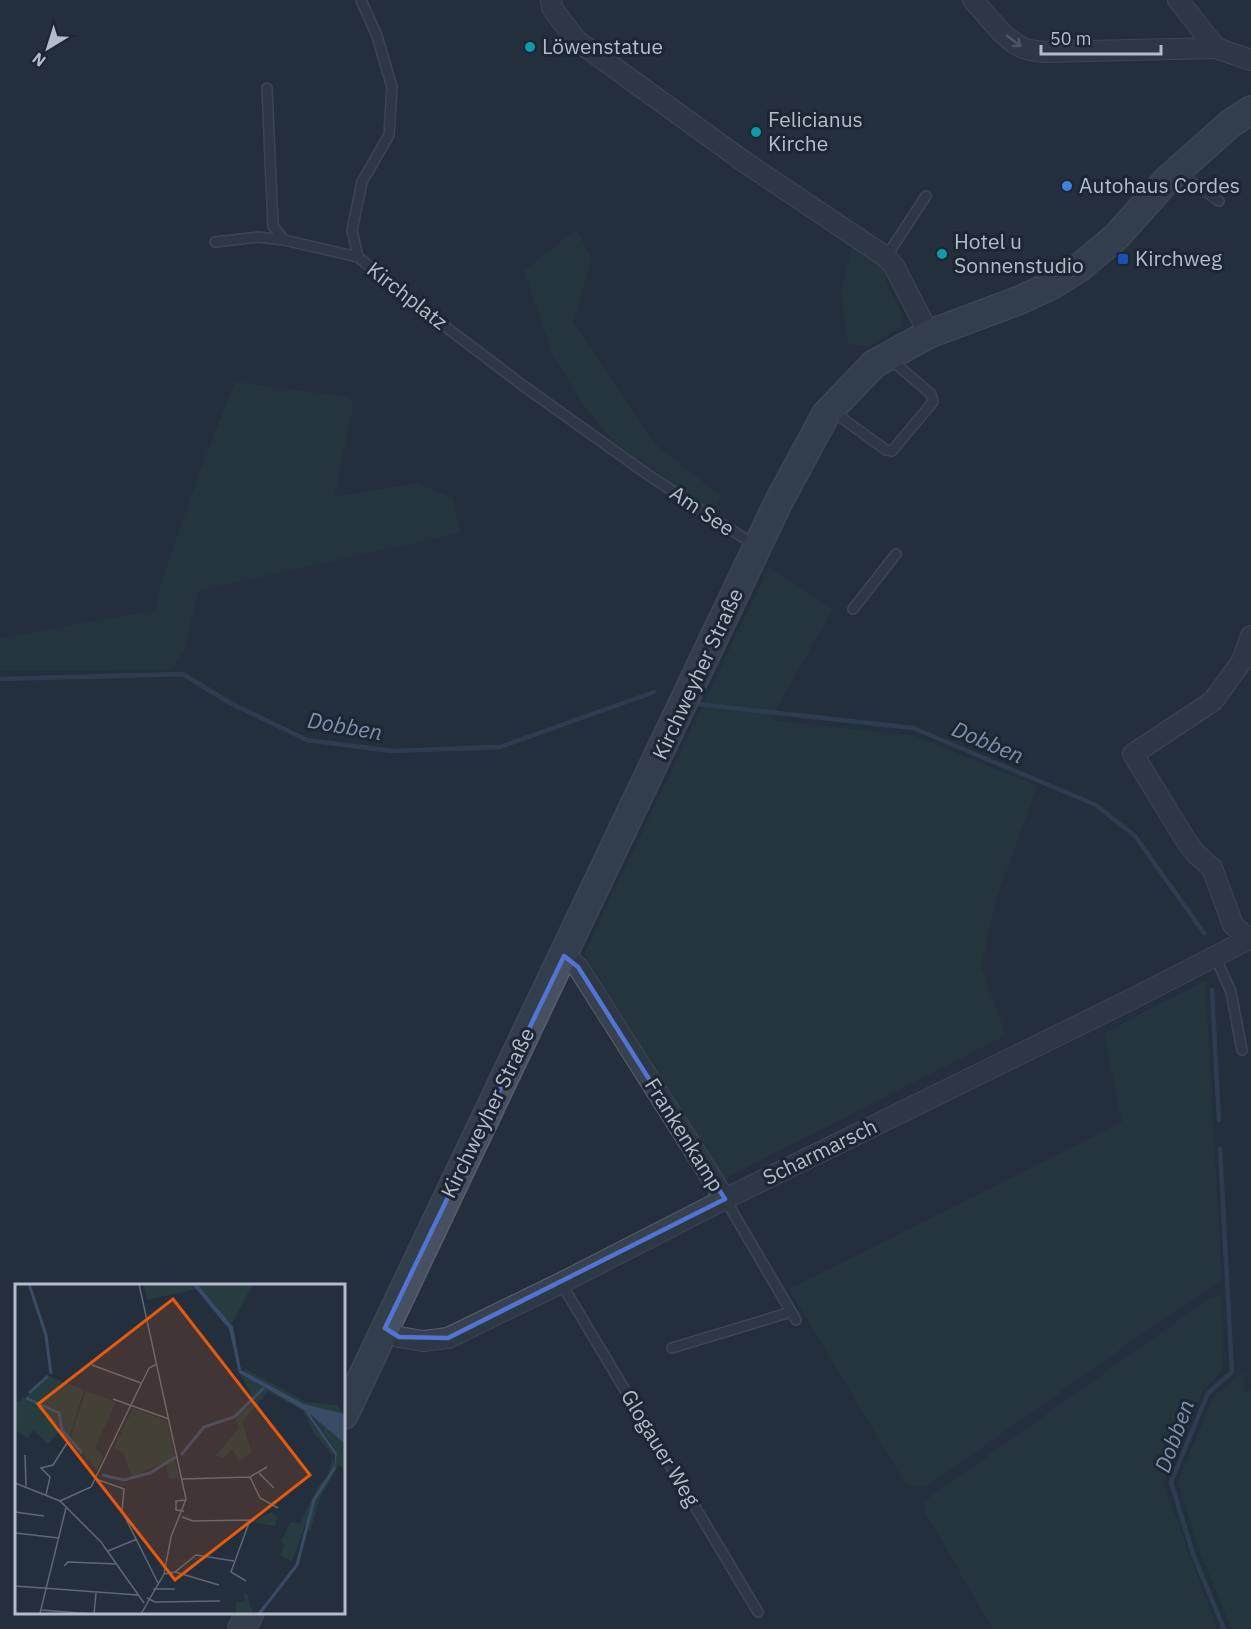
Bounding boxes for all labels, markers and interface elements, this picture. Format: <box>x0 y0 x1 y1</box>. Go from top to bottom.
north arrow <box>18 18 78 78</box>
scale bar <box>1041 18 1161 56</box>
text: 50 m <box>1050 27 1092 50</box>
place label: Löwenstatue <box>542 32 663 60</box>
one-way arrow <box>1006 35 1022 48</box>
marker: Löwenstatue <box>523 40 537 54</box>
text: N <box>28 48 49 71</box>
place label: Felicianus Kirche <box>768 105 863 157</box>
marker: Felicianus Kirche <box>749 125 763 139</box>
place label: Autohaus Cordes <box>1079 171 1240 199</box>
marker: Autohaus Cordes <box>1060 179 1074 193</box>
place label: Hotel u Sonnenstudio <box>954 227 1084 279</box>
place label: Kirchweg <box>1135 244 1222 272</box>
marker: Hotel u Sonnenstudio <box>935 247 949 261</box>
marker: Kirchweg <box>1116 252 1130 266</box>
street label: Kirchplatz <box>362 255 454 336</box>
street label: Am See <box>665 478 740 542</box>
street label: Kirchweyher Straße <box>645 583 749 764</box>
water label: Dobben <box>305 705 385 746</box>
water label: Dobben <box>948 713 1029 770</box>
street label: Kirchweyher Straße <box>434 1023 540 1202</box>
street label: Frankenkamp <box>639 1072 731 1197</box>
street label: Scharmarsch <box>758 1111 881 1191</box>
inset map <box>15 1284 345 1614</box>
street label: Glogauer Weg <box>615 1384 707 1511</box>
water label: Dobben <box>1147 1395 1200 1476</box>

